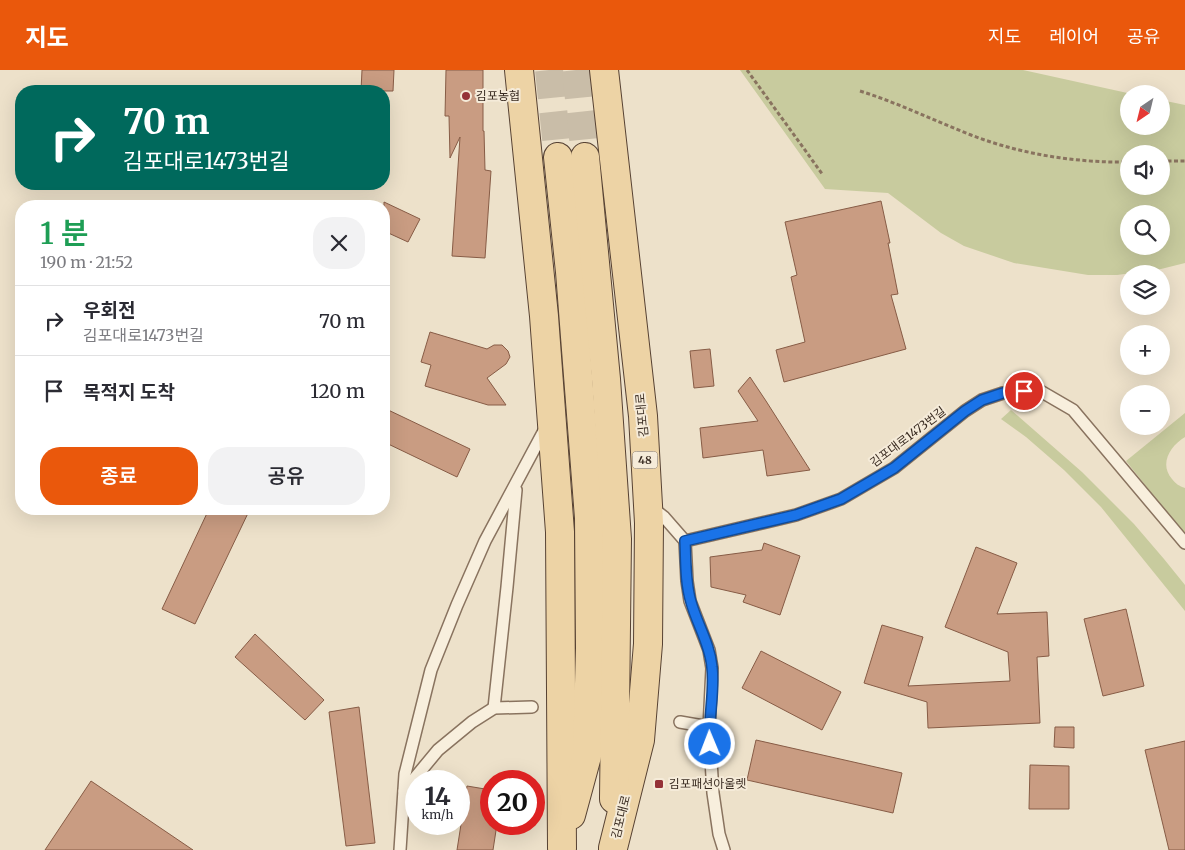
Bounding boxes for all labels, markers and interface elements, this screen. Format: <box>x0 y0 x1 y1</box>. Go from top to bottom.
text: 지도 <box>25 22 69 53</box>
text: 지도 <box>988 25 1021 48</box>
text: 레이어 <box>1049 25 1099 48</box>
text: 공유 <box>1127 25 1160 48</box>
north arrow <box>1120 85 1170 135</box>
map controls <box>1120 85 1170 435</box>
place label: 김포농협 <box>476 88 520 103</box>
marker: 김포농협 <box>460 90 472 102</box>
text: 70 m <box>123 100 210 144</box>
icon: right <box>40 105 105 170</box>
button: sound <box>1120 145 1170 195</box>
text: 김포대로1473번길 <box>123 147 289 175</box>
button: search <box>1120 205 1170 255</box>
text: 1 분 <box>40 214 88 252</box>
button: close <box>313 217 365 269</box>
text: 190 m · 21:52 <box>40 252 133 272</box>
button: layers <box>1120 265 1170 315</box>
text: 우회전 <box>83 298 135 322</box>
icon: right <box>40 307 68 335</box>
text: 70 m <box>319 309 365 333</box>
text: 김포대로1473번길 <box>83 325 204 345</box>
button: + <box>1120 325 1170 375</box>
pin <box>1003 370 1045 412</box>
icon: arrive <box>40 377 68 405</box>
icon: arrive <box>1010 377 1038 405</box>
text: 120 m <box>310 379 365 403</box>
text: 목적지 도착 <box>83 380 175 404</box>
button: − <box>1120 385 1170 435</box>
street label: 김포대로 <box>632 392 651 438</box>
street label: 김포대로1473번길 <box>867 403 948 470</box>
button: 종료 <box>40 447 198 505</box>
button: 공유 <box>208 447 365 505</box>
road number: 48 <box>632 452 658 468</box>
position arrow <box>683 717 735 769</box>
speed limit sign: 20 <box>480 770 545 835</box>
place label: 김포패션아울렛 <box>669 776 746 791</box>
marker: 김포패션아울렛 <box>653 778 665 790</box>
text: 14 <box>424 780 451 812</box>
street label: 김포대로 <box>608 794 633 840</box>
text: km/h <box>422 807 453 822</box>

